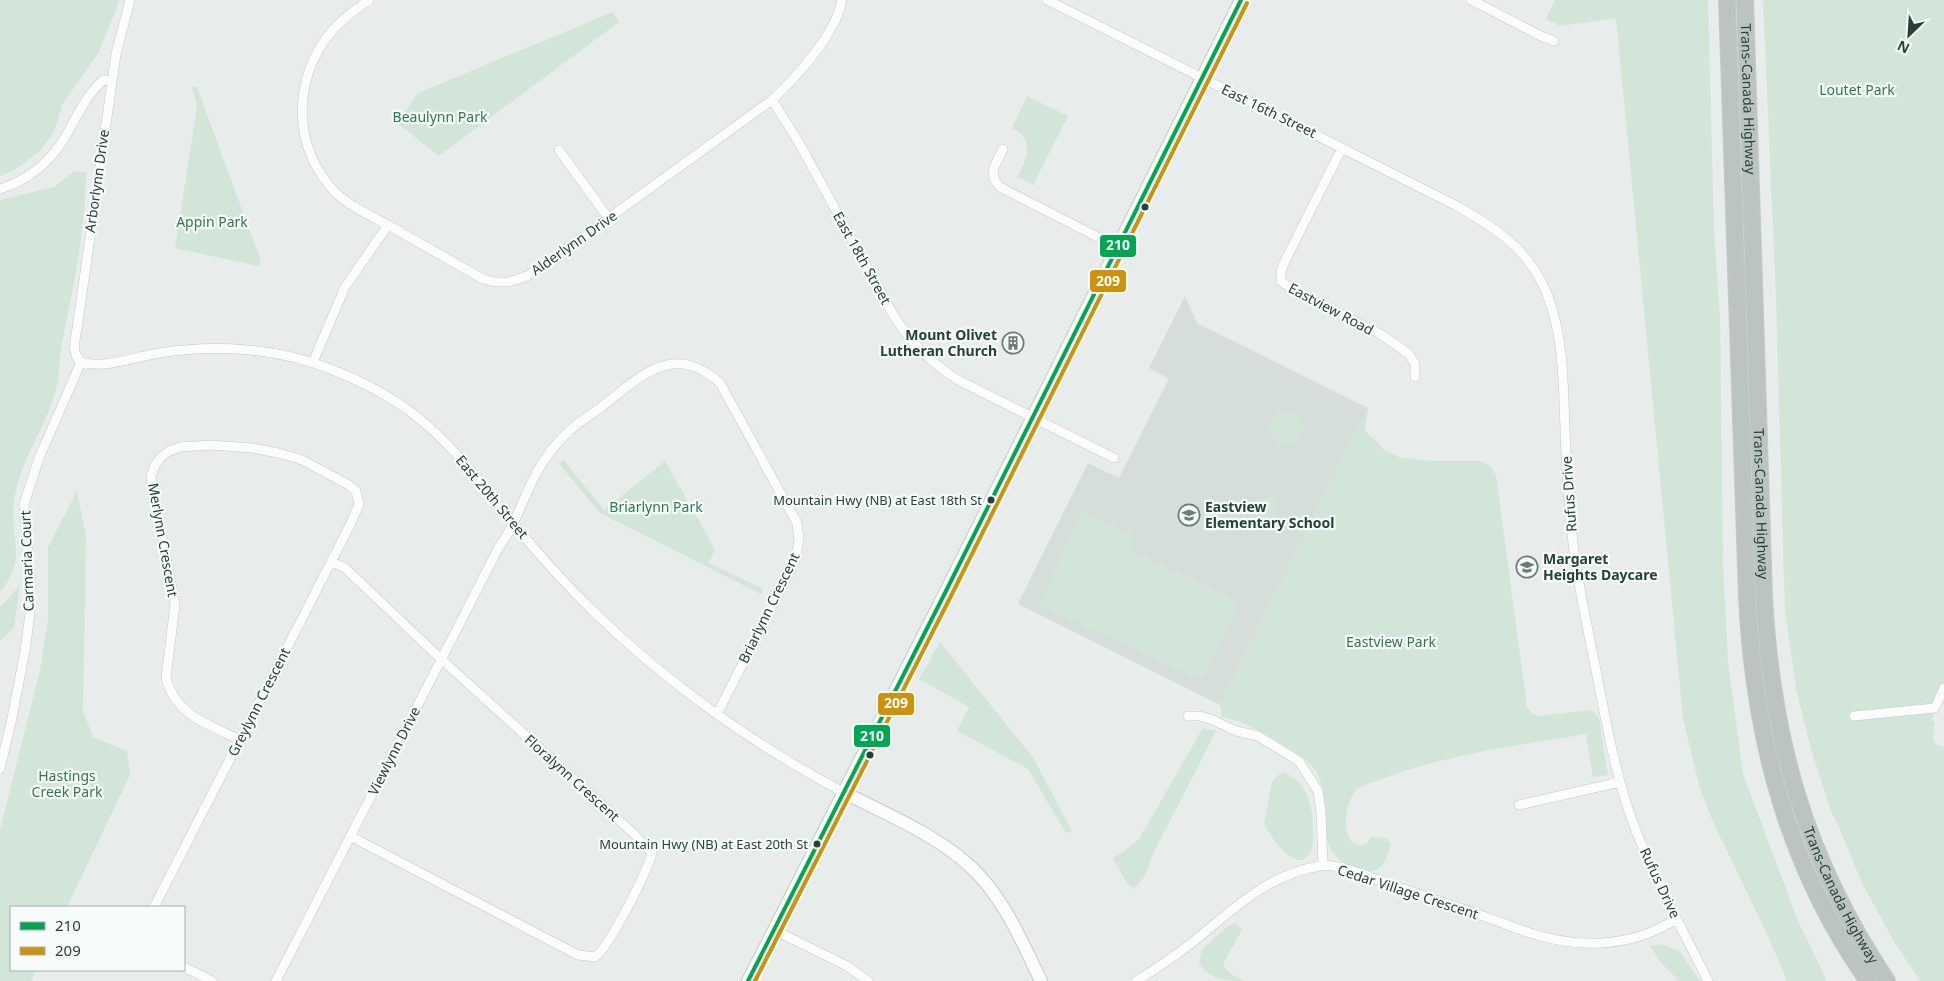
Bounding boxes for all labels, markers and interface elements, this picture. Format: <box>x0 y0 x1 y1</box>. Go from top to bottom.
north arrow <box>1884 10 1934 60</box>
street label: Trans-Canada Highway <box>1737 23 1761 176</box>
text: N <box>1894 36 1912 58</box>
street label: East 16th Street <box>1219 79 1320 142</box>
park label: Loutet Park <box>1819 80 1895 99</box>
park label: Beaulynn Park <box>393 107 488 126</box>
street label: Arborlynn Drive <box>80 128 113 234</box>
unlabelled marker <box>1140 202 1150 212</box>
street label: Alderlynn Drive <box>527 206 621 279</box>
street label: East 18th Street <box>829 208 896 308</box>
park label: Appin Park <box>176 212 248 231</box>
line badge: 210 <box>1099 234 1137 258</box>
text: 210 <box>1106 235 1130 254</box>
line badge: 209 <box>1089 269 1127 293</box>
text: 209 <box>1096 271 1120 290</box>
street label: Eastview Road <box>1285 278 1377 339</box>
place label: Mount Olivet Lutheran Church <box>880 325 997 360</box>
building icon: Mount Olivet Lutheran Church <box>1001 331 1025 355</box>
street label: Trans-Canada Highway <box>1750 428 1773 580</box>
street label: East 20th Street <box>452 451 533 542</box>
street label: Rufus Drive <box>1556 455 1581 533</box>
street label: Merlynn Crescent <box>144 481 183 598</box>
place label: Mountain Hwy (NB) at East 18th St <box>773 491 982 509</box>
marker: Mountain Hwy (NB) at East 18th St <box>986 495 996 505</box>
park label: Briarlynn Park <box>609 497 703 516</box>
place label: Eastview Elementary School <box>1205 497 1335 532</box>
school or university icon: Eastview Elementary School <box>1177 503 1201 527</box>
street label: Carmaria Court <box>15 510 38 612</box>
street label: Briarlynn Crescent <box>733 549 804 666</box>
place label: Margaret Heights Daycare <box>1543 549 1658 584</box>
school or university icon: Margaret Heights Daycare <box>1515 555 1539 579</box>
park label: Eastview Park <box>1346 632 1437 651</box>
street label: Greylynn Crescent <box>223 644 294 759</box>
line badge: 209 <box>877 692 915 716</box>
text: 209 <box>884 693 908 712</box>
street label: Viewlynn Drive <box>363 703 424 798</box>
line badge: 210 <box>853 724 891 748</box>
text: 210 <box>860 726 884 745</box>
street label: Floralynn Crescent <box>521 730 624 825</box>
unlabelled marker <box>865 750 875 760</box>
park label: Hastings Creek Park <box>32 766 103 801</box>
street label: Trans-Canada Highway <box>1800 824 1884 968</box>
place label: Mountain Hwy (NB) at East 20th St <box>599 835 808 853</box>
marker: Mountain Hwy (NB) at East 20th St <box>812 839 822 849</box>
street label: Rufus Drive <box>1636 844 1685 921</box>
street label: Cedar Village Crescent <box>1335 860 1481 923</box>
legend <box>10 906 185 971</box>
text: 210 <box>55 915 81 935</box>
text: 209 <box>55 940 81 960</box>

